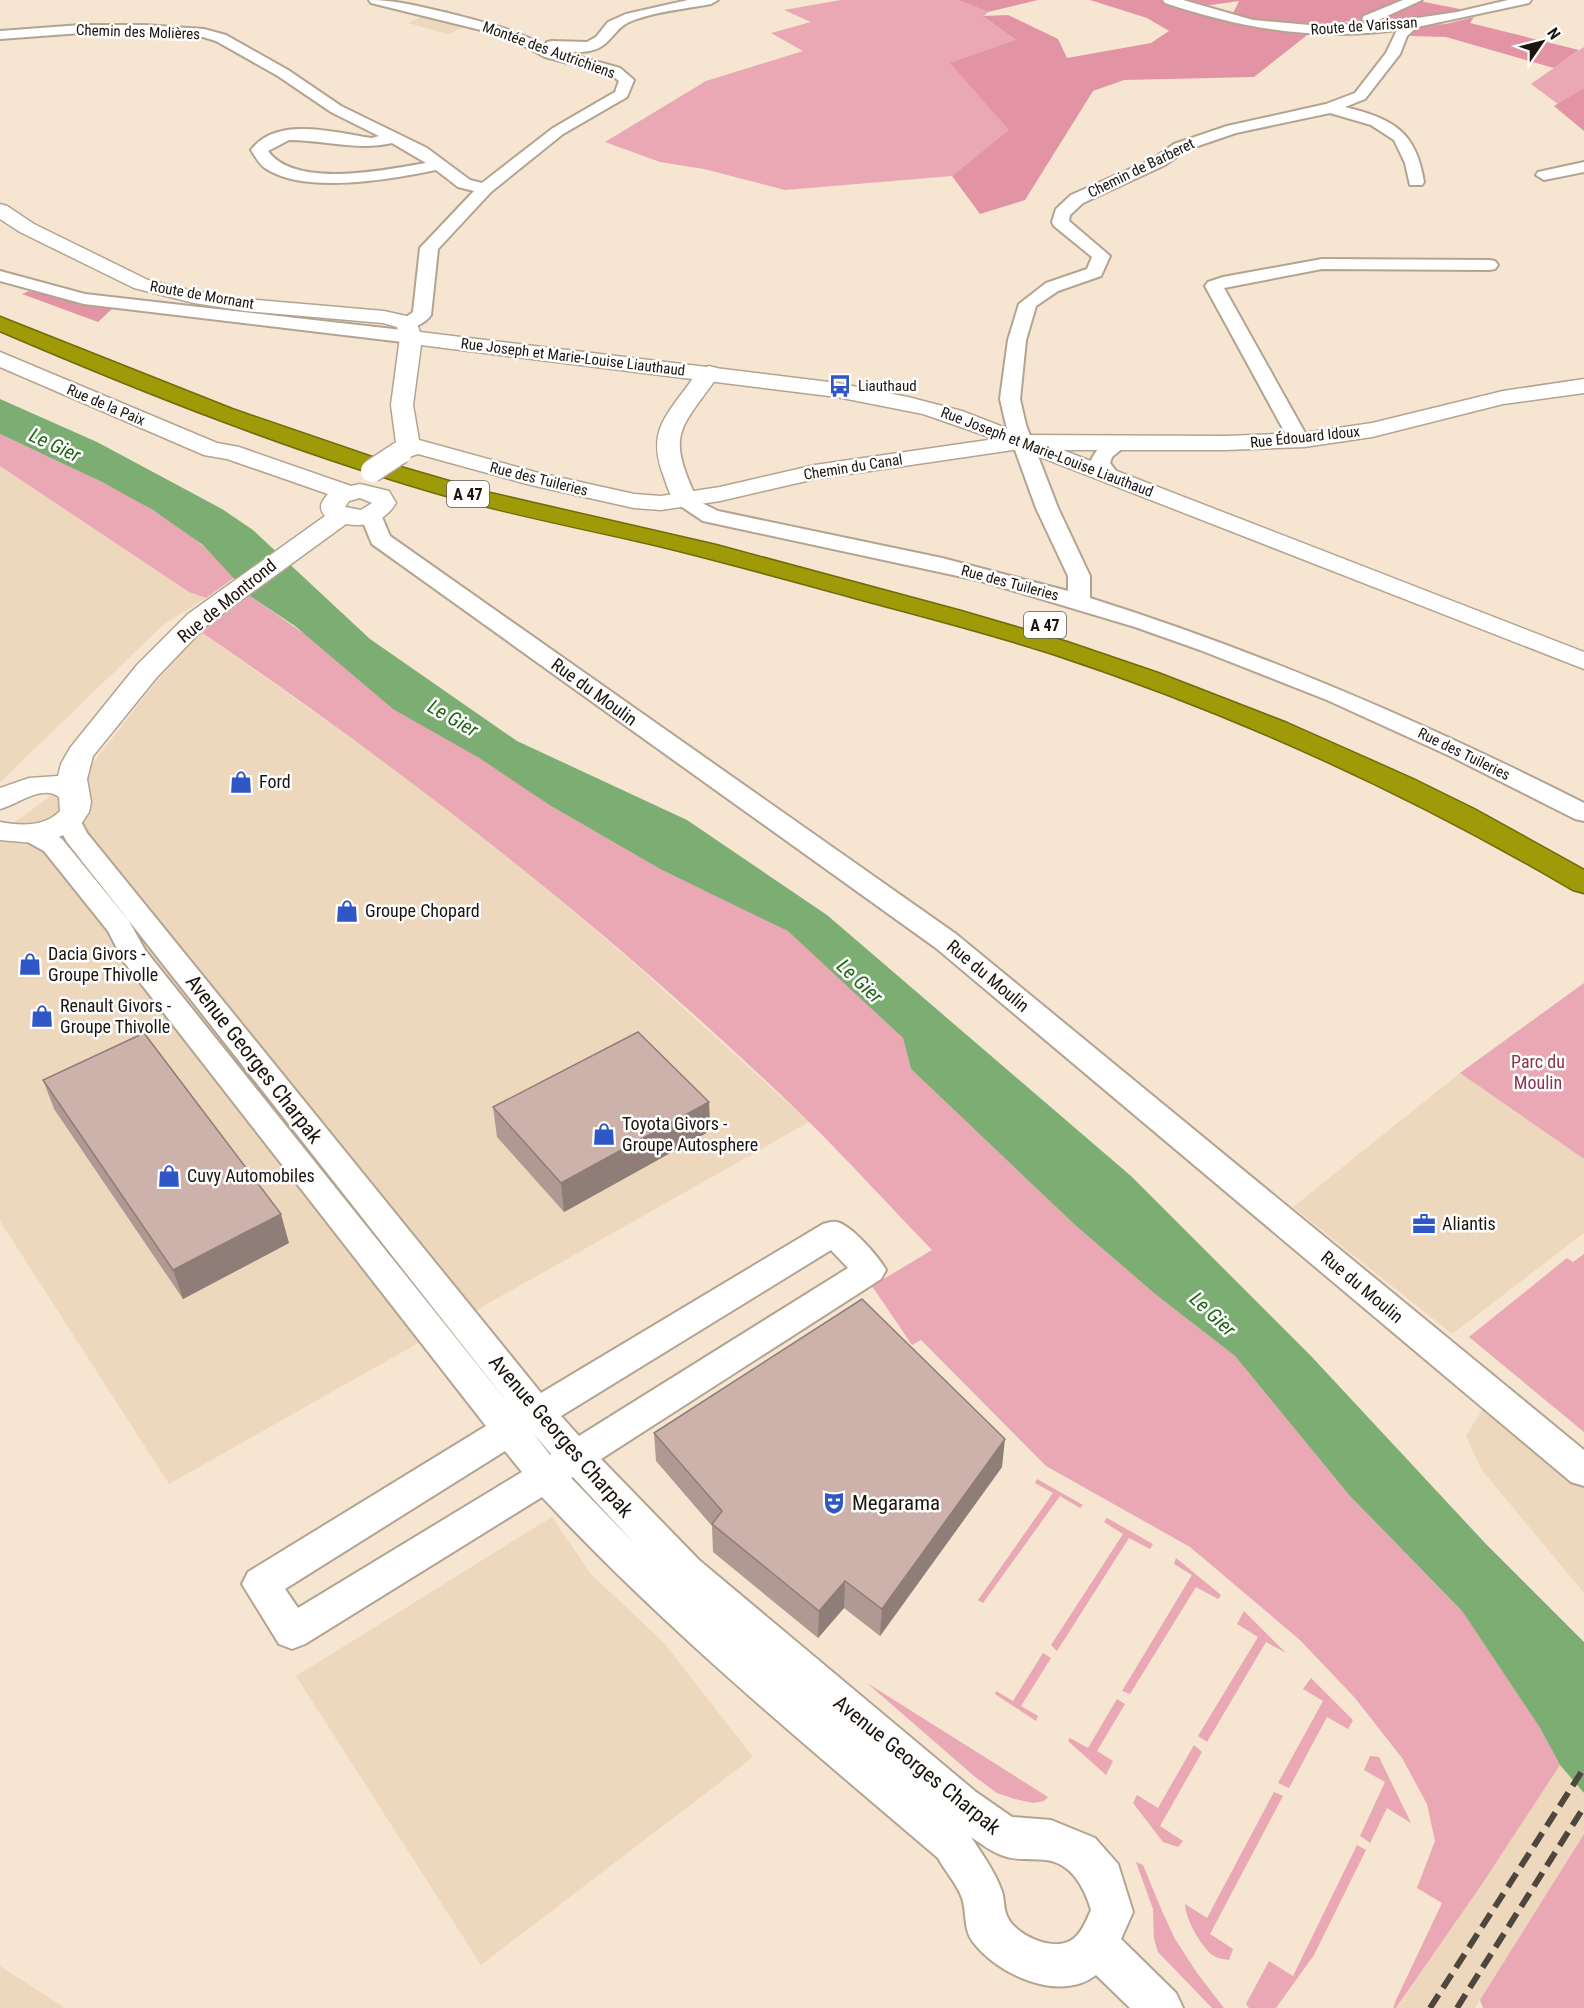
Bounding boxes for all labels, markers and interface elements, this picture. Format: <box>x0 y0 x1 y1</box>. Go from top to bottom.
north arrow <box>1512 12 1572 72</box>
street label: Route de Varissan <box>1310 13 1418 39</box>
street label: Montée des Autrichiens <box>480 18 618 82</box>
street label: Chemin des Molières <box>76 21 200 43</box>
text: N <box>1543 24 1564 43</box>
street label: Chemin de Barberet <box>1085 134 1197 202</box>
street label: Route de Mornant <box>149 277 255 313</box>
street label: Rue Joseph et Marie-Louise Liauthaud <box>460 334 686 380</box>
bus stop icon: Liauthaud <box>827 373 853 399</box>
place label: Liauthaud <box>858 377 917 395</box>
street label: Rue de la Paix <box>64 380 148 430</box>
street label: Rue Joseph et Marie-Louise Liauthaud <box>938 403 1156 501</box>
street label: Rue Édouard Idoux <box>1249 422 1361 452</box>
water label: Le Gier <box>26 423 85 468</box>
street label: Chemin du Canal <box>802 450 904 484</box>
street label: Rue des Tuileries <box>488 458 590 500</box>
road number: A 47 <box>447 481 489 507</box>
street label: Rue de Montrond <box>173 554 280 647</box>
street label: Rue des Tuileries <box>959 561 1061 605</box>
road number: A 47 <box>1024 612 1066 638</box>
street label: Rue du Moulin <box>547 653 641 730</box>
water label: Le Gier <box>424 694 483 742</box>
street label: Rue des Tuileries <box>1415 724 1513 784</box>
shop icon: Ford <box>228 769 254 795</box>
place label: Ford <box>259 771 291 792</box>
shop icon: Groupe Chopard <box>334 898 360 924</box>
place label: Groupe Chopard <box>365 900 480 921</box>
street label: Rue du Moulin <box>943 935 1034 1016</box>
place label: Dacia Givors - Groupe Thivolle <box>48 943 158 985</box>
shop icon: Dacia Givors - Groupe Thivolle <box>17 951 43 977</box>
water label: Le Gier <box>832 954 889 1009</box>
street label: Avenue Georges Charpak <box>181 970 328 1148</box>
place label: Renault Givors - Groupe Thivolle <box>60 995 172 1037</box>
shop icon: Renault Givors - Groupe Thivolle <box>29 1003 55 1029</box>
park label: Parc du Moulin <box>1511 1051 1565 1093</box>
place label: Toyota Givors - Groupe Autosphere <box>622 1113 758 1155</box>
shop icon: Toyota Givors - Groupe Autosphere <box>591 1121 617 1147</box>
shop icon: Cuvy Automobiles <box>156 1163 182 1189</box>
place label: Cuvy Automobiles <box>187 1165 315 1186</box>
office icon: Aliantis <box>1411 1211 1437 1237</box>
place label: Aliantis <box>1442 1213 1496 1234</box>
street label: Rue du Moulin <box>1317 1246 1408 1327</box>
water label: Le Gier <box>1185 1287 1242 1342</box>
street label: Avenue Georges Charpak <box>484 1350 638 1522</box>
theatre icon: Megarama <box>821 1490 847 1516</box>
place label: Megarama <box>852 1491 940 1515</box>
street label: Avenue Georges Charpak <box>829 1690 1005 1840</box>

